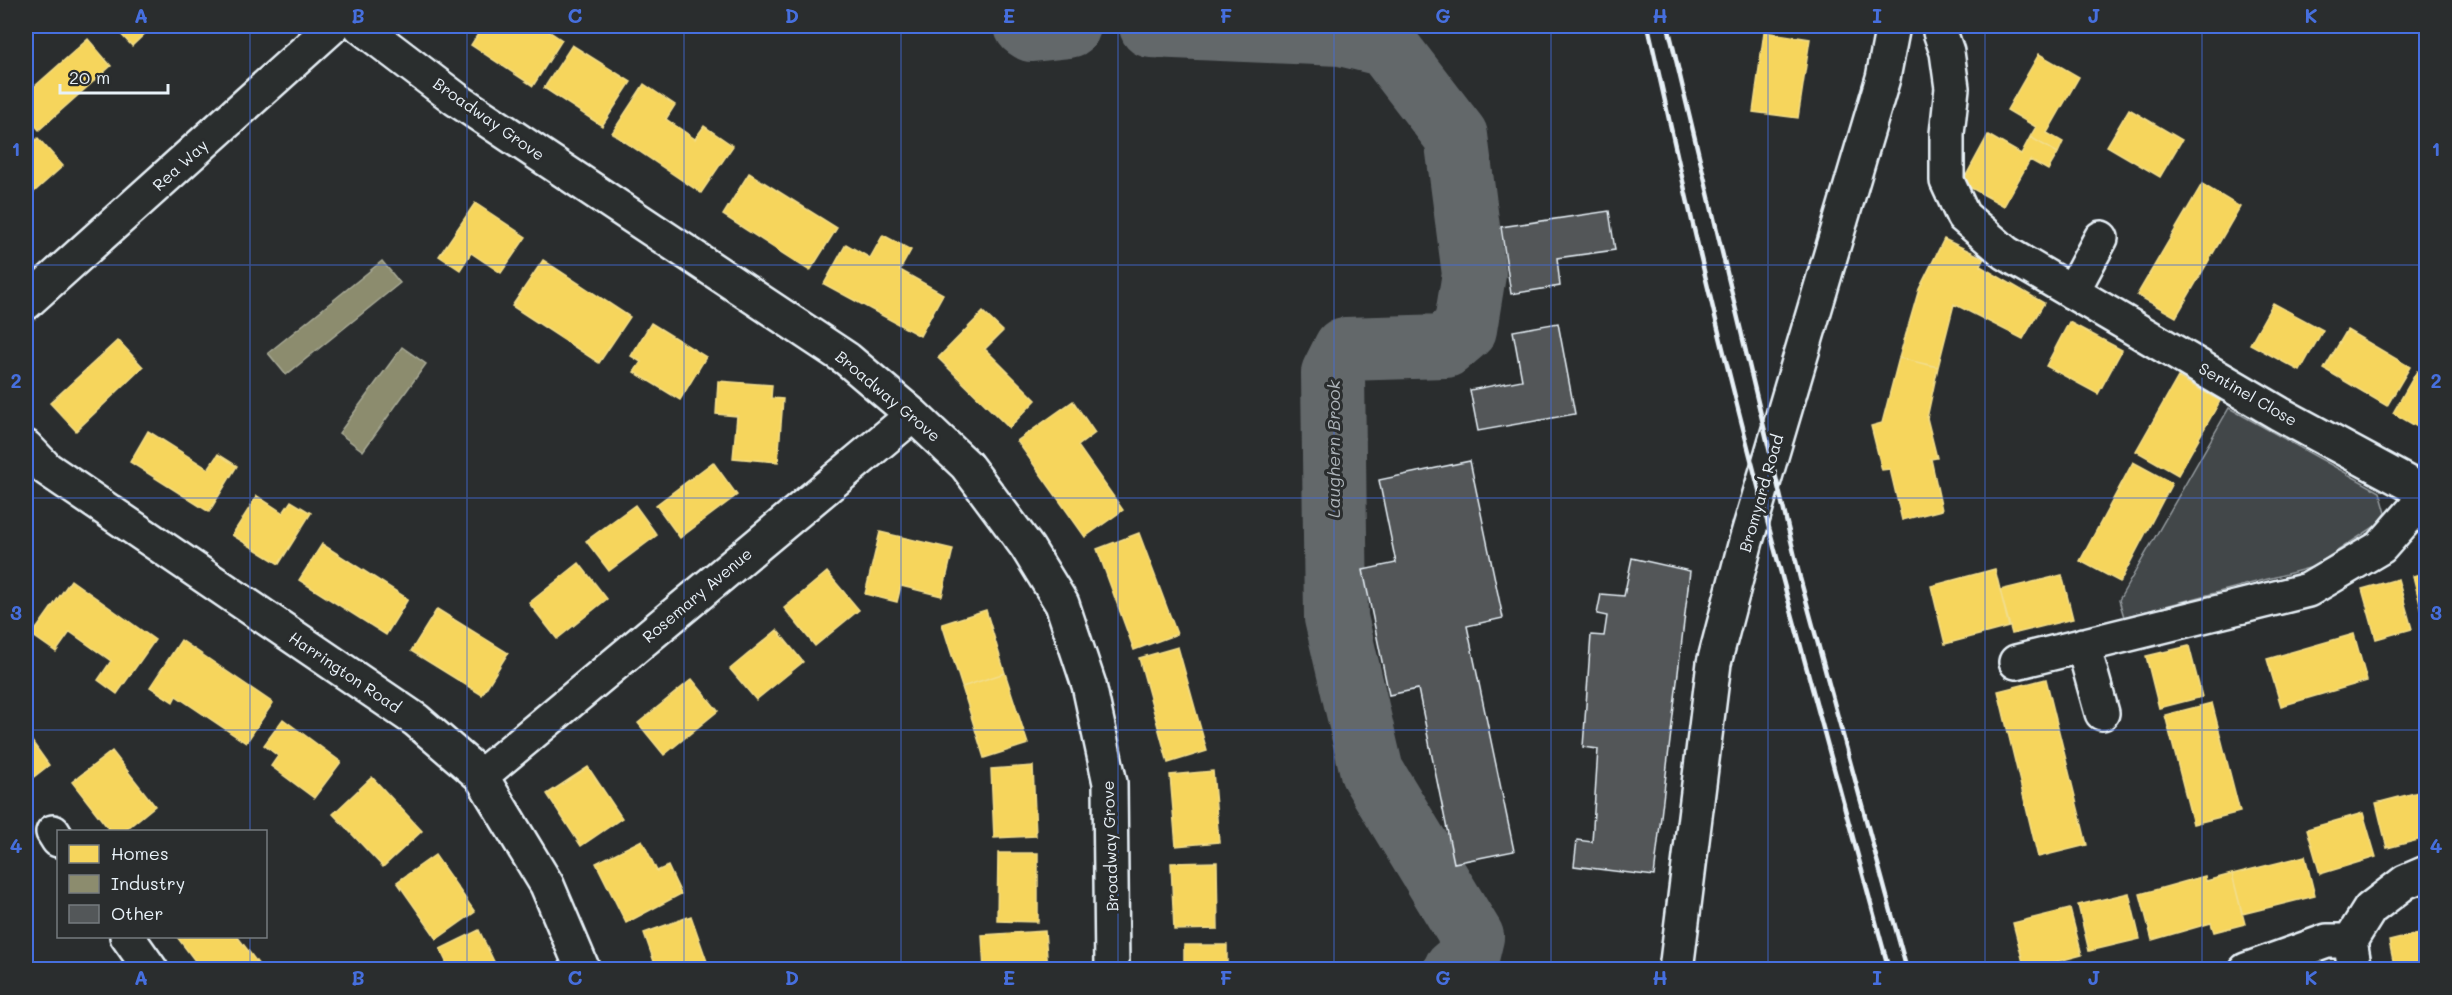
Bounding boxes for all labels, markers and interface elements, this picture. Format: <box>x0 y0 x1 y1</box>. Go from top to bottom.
text: A <box>134 2 148 28</box>
text: B <box>351 2 365 28</box>
text: C <box>568 2 583 28</box>
text: D <box>785 2 799 28</box>
text: E <box>1003 2 1015 28</box>
text: F <box>1220 2 1233 28</box>
text: G <box>1435 2 1451 28</box>
text: H <box>1652 2 1668 28</box>
text: I <box>1872 2 1882 28</box>
text: J <box>2087 2 2101 28</box>
text: K <box>2304 2 2318 28</box>
scale bar <box>60 57 168 95</box>
text: 20 m <box>69 65 110 89</box>
street label: Broadway Grove <box>430 72 549 165</box>
street label: Rea Way <box>148 134 212 195</box>
text: 1 <box>12 135 20 161</box>
text: 1 <box>2432 135 2440 161</box>
street label: Broadway Grove <box>831 345 945 446</box>
street label: Sentinel Close <box>2195 357 2301 430</box>
text: 2 <box>10 367 22 393</box>
text: 2 <box>2430 367 2442 393</box>
water label: Laughern Brook <box>1321 379 1345 518</box>
street label: Bromyard Road <box>1734 431 1787 554</box>
street label: Rosemary Avenue <box>637 543 756 647</box>
text: 3 <box>10 599 22 625</box>
text: 3 <box>2430 599 2442 625</box>
street label: Harrington Road <box>285 626 405 717</box>
street label: Broadway Grove <box>1097 780 1122 912</box>
legend <box>57 830 267 938</box>
text: 4 <box>10 832 23 858</box>
text: 4 <box>2430 832 2443 858</box>
text: Homes <box>111 841 169 865</box>
text: Industry <box>111 871 185 895</box>
text: Other <box>111 901 164 925</box>
text: A <box>134 964 148 990</box>
text: B <box>351 964 365 990</box>
text: C <box>568 964 583 990</box>
text: D <box>785 964 799 990</box>
text: E <box>1003 964 1015 990</box>
text: F <box>1220 964 1233 990</box>
text: G <box>1435 964 1451 990</box>
text: H <box>1652 964 1668 990</box>
text: I <box>1872 964 1882 990</box>
text: J <box>2087 964 2101 990</box>
text: K <box>2304 964 2318 990</box>

